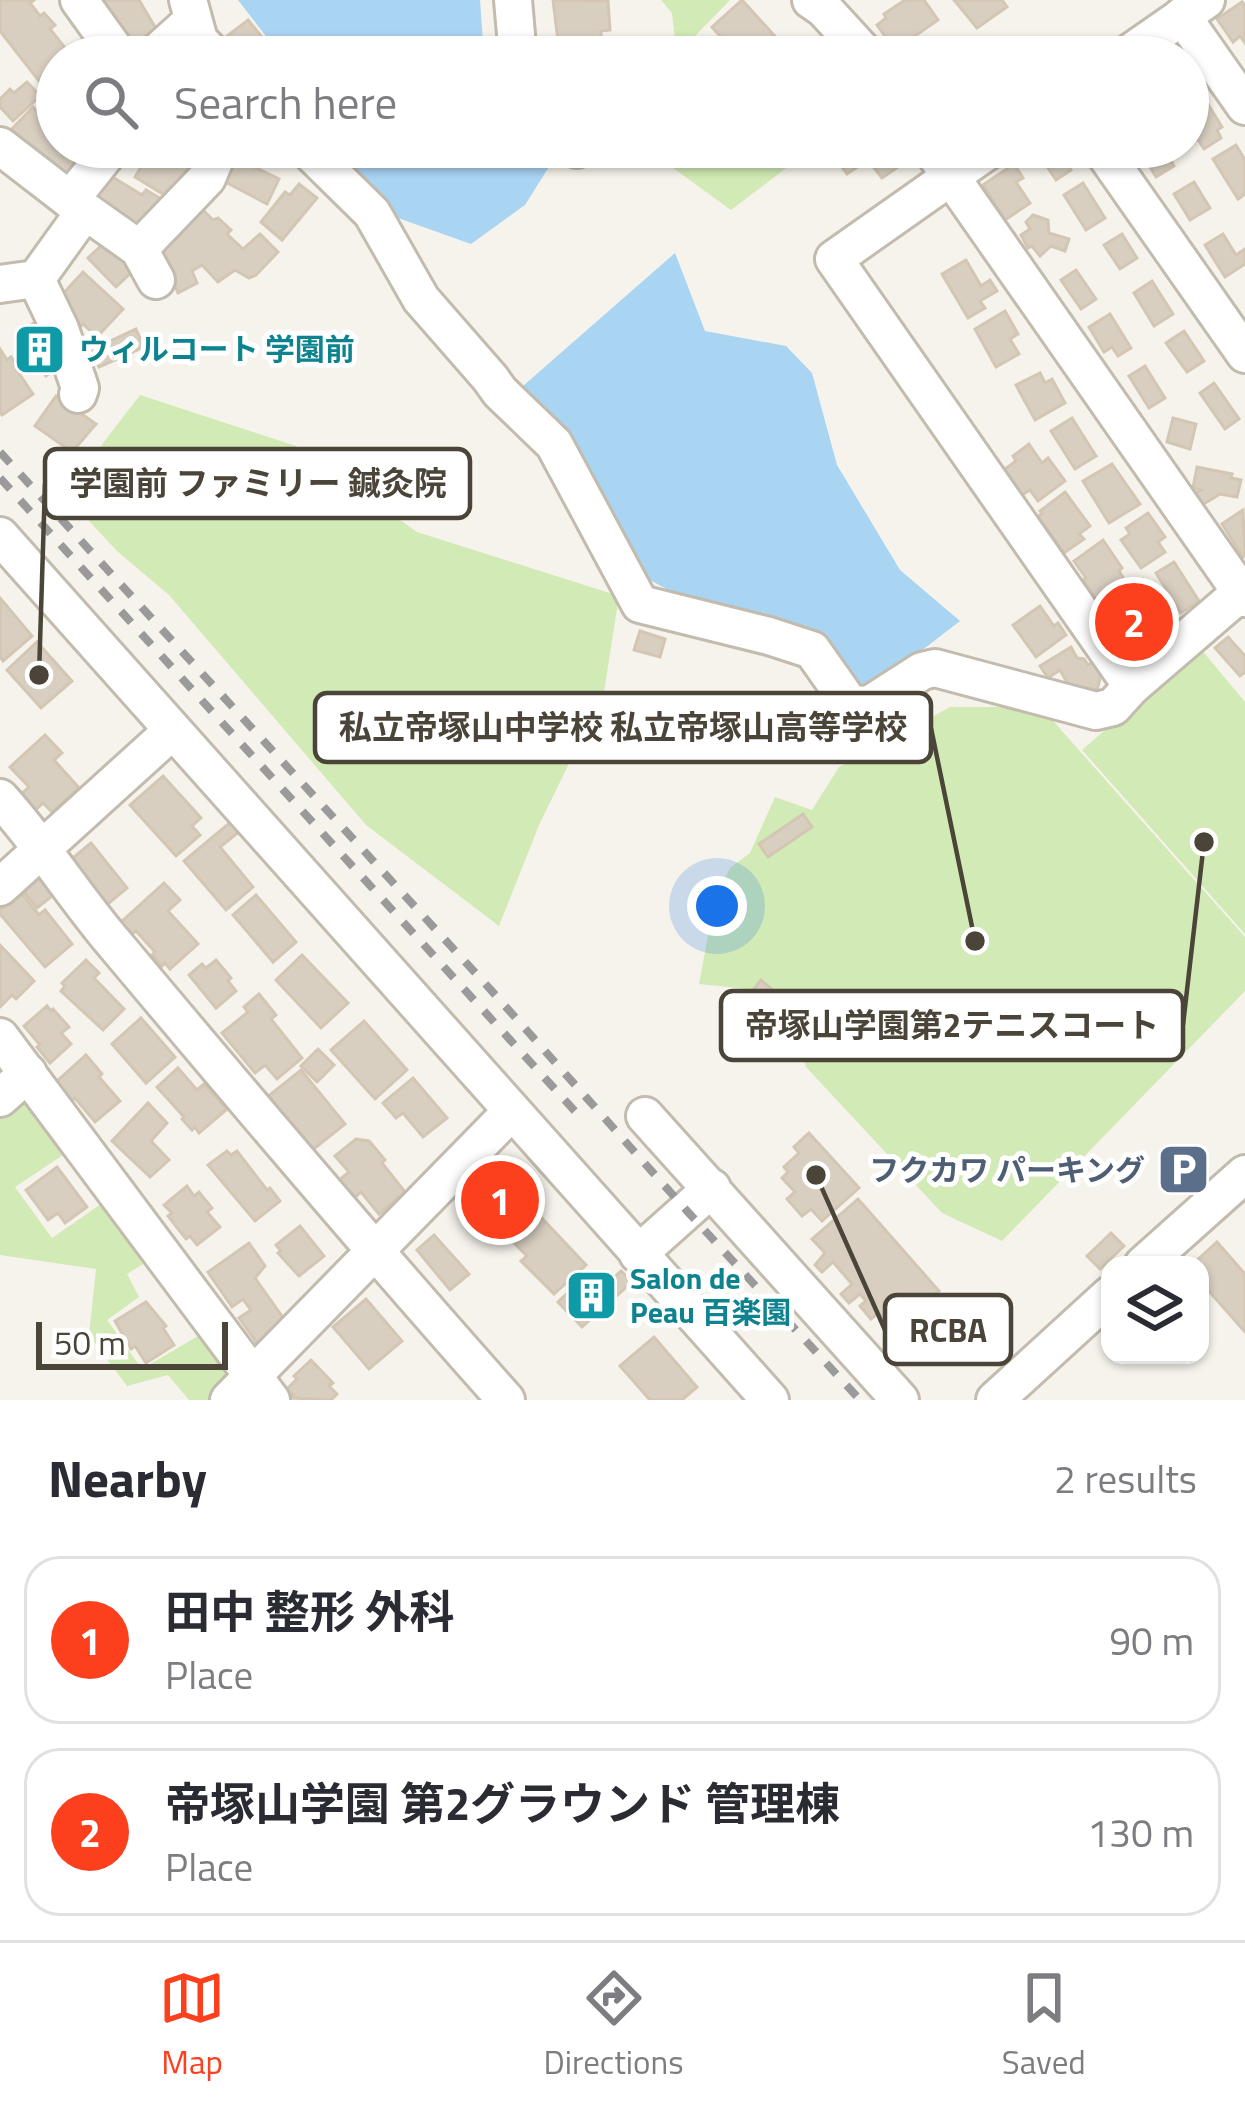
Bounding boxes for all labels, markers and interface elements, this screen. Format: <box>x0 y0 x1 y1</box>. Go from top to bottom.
search box <box>36 36 1209 168</box>
text: Search here <box>174 68 397 136</box>
icon: search <box>78 69 144 135</box>
building icon: ウィルコート 学園前 <box>12 321 68 377</box>
place label: ウィルコート 学園前 <box>79 326 355 372</box>
callout: 学園前 ファミリー 鍼灸院 <box>45 449 470 518</box>
text: 学園前 ファミリー 鍼灸院 <box>69 458 447 508</box>
pin: 2 <box>1095 577 1173 667</box>
callout: 私立帝塚山中学校 私立帝塚山高等学校 <box>315 693 931 762</box>
text: 私立帝塚山中学校 私立帝塚山高等学校 <box>339 702 907 752</box>
your location <box>687 876 747 936</box>
callout: 帝塚山学園第2テニスコート <box>721 991 1183 1060</box>
text: 帝塚山学園第2テニスコート <box>745 1000 1159 1050</box>
parking icon: フクカワ パーキング <box>1156 1142 1212 1198</box>
place label: フクカワ パーキング <box>869 1147 1145 1193</box>
pin: 1 <box>461 1155 539 1245</box>
place label: Salon de Peau 百楽園 <box>630 1255 792 1335</box>
map controls <box>1101 1256 1209 1364</box>
button: layers <box>1101 1256 1209 1364</box>
building icon: Salon de Peau 百楽園 <box>563 1267 619 1323</box>
callout: RCBA <box>885 1295 1011 1364</box>
text: RCBA <box>909 1305 987 1355</box>
scale bar <box>36 1316 228 1369</box>
text: 50 m <box>54 1318 126 1368</box>
text: Nearby <box>48 1439 207 1517</box>
text: 2 results <box>1054 1449 1197 1508</box>
text: 田中 整形 外科 <box>165 1577 455 1645</box>
text: 1 <box>79 1611 101 1670</box>
text: 90 m <box>1109 1611 1194 1670</box>
text: Place <box>165 1645 253 1704</box>
text: 帝塚山学園 第2グラウンド 管理棟 <box>165 1769 840 1837</box>
text: 2 <box>79 1803 101 1862</box>
text: 130 m <box>1087 1803 1194 1862</box>
text: Place <box>165 1837 253 1896</box>
tab: Map <box>159 1965 225 2087</box>
tab: Directions <box>544 1965 683 2087</box>
tab: Saved <box>1002 1965 1086 2087</box>

